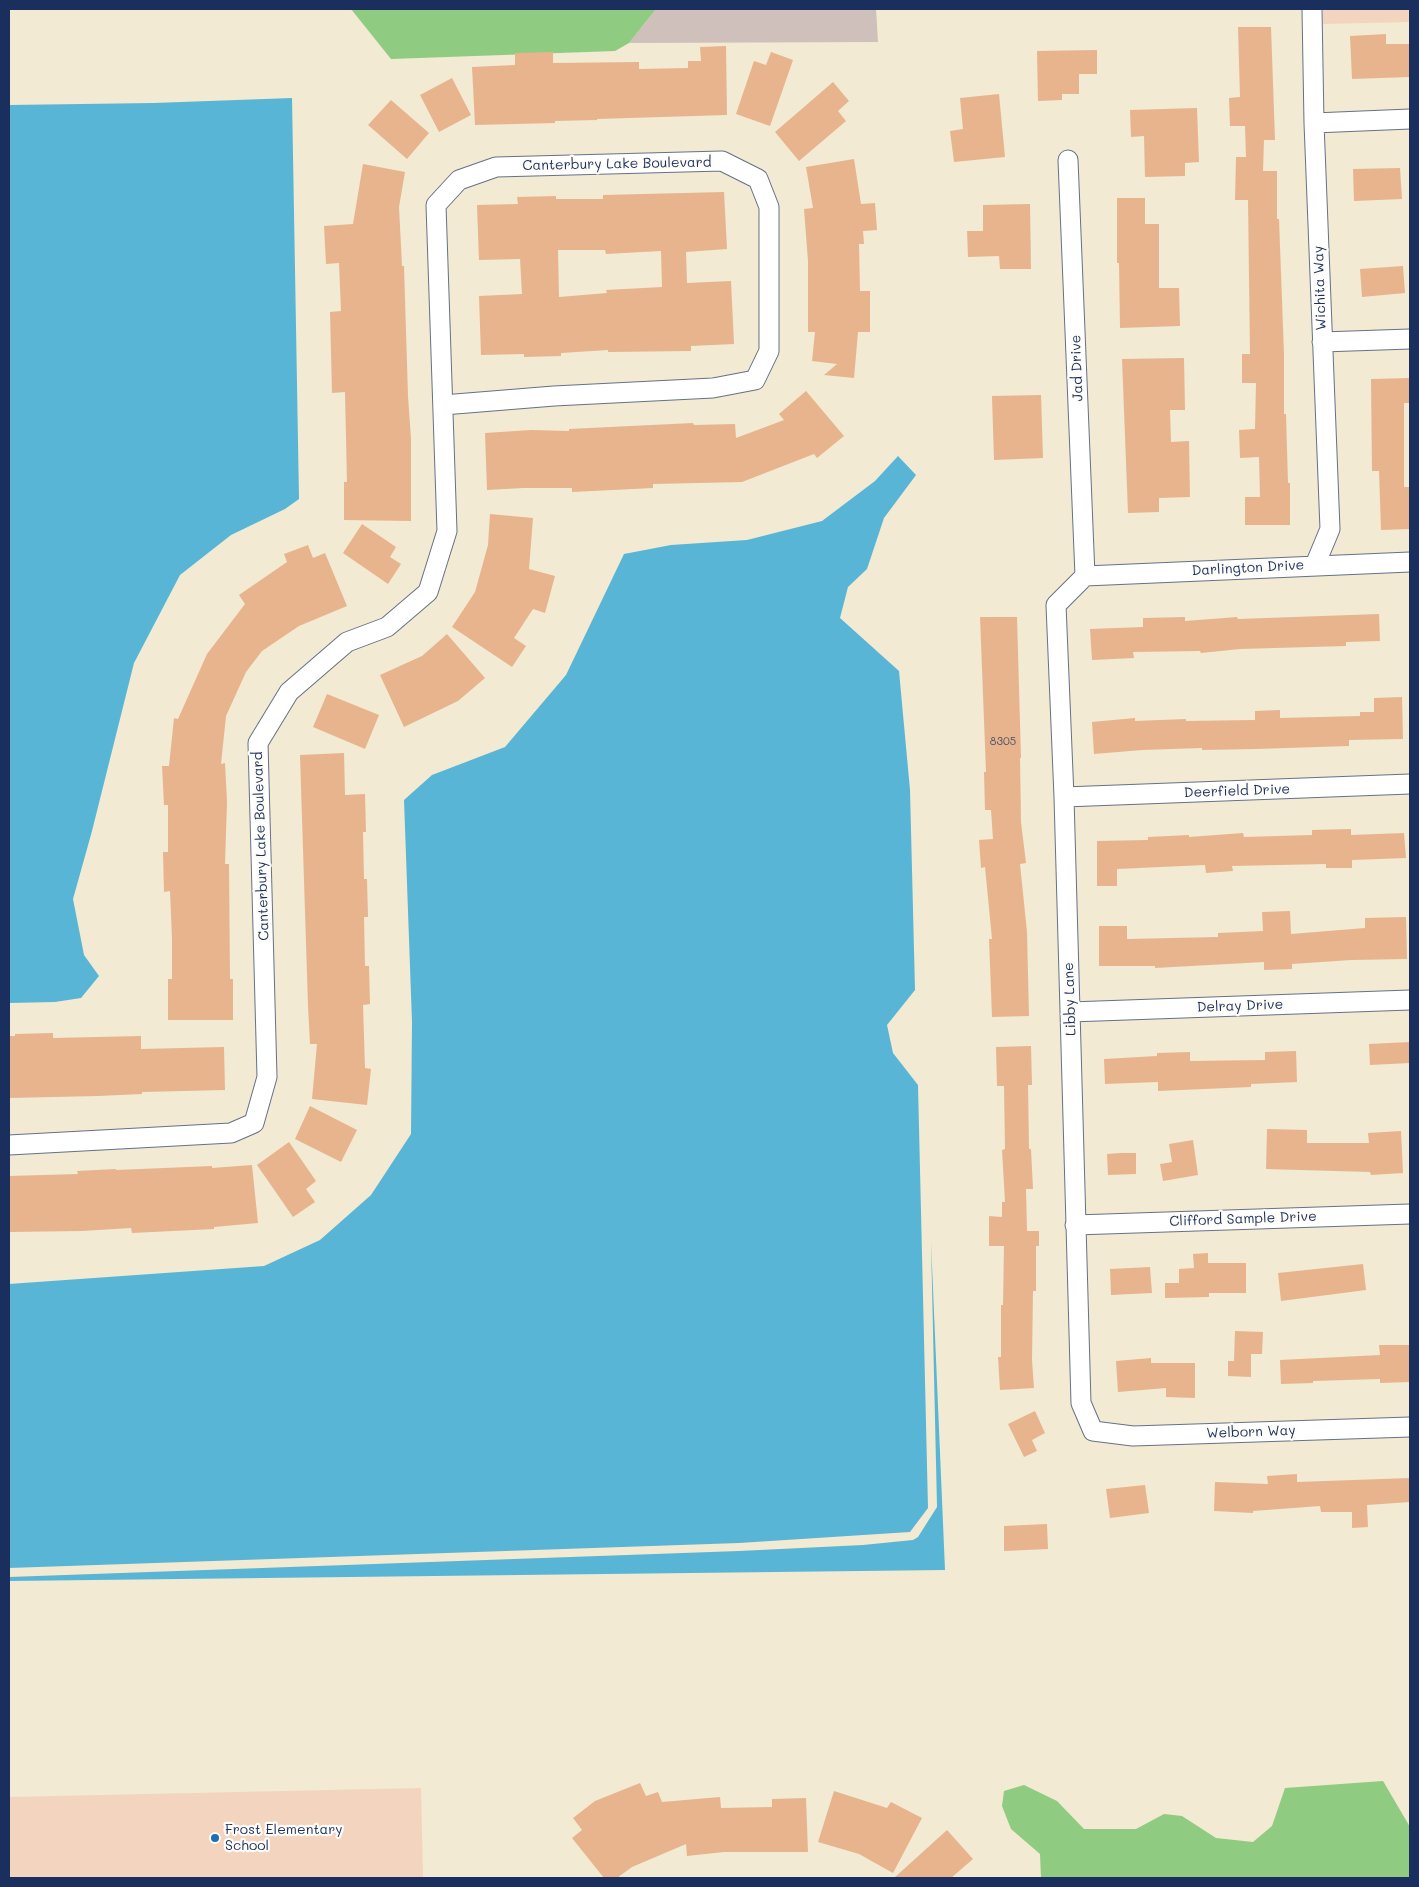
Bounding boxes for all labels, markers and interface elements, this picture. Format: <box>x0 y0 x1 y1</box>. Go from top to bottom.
street label: Canterbury Lake Boulevard <box>522 154 712 174</box>
street label: Wichita Way <box>1310 245 1330 331</box>
street label: Jad Drive <box>1067 334 1087 402</box>
street label: Darlington Drive <box>1191 557 1305 579</box>
house number: 8305 <box>990 735 1016 749</box>
street label: Canterbury Lake Boulevard <box>249 751 273 941</box>
street label: Deerfield Drive <box>1184 781 1290 801</box>
street label: Libby Lane <box>1060 962 1080 1036</box>
street label: Delray Drive <box>1197 996 1283 1016</box>
street label: Clifford Sample Drive <box>1169 1208 1317 1230</box>
street label: Welborn Way <box>1206 1422 1296 1442</box>
place label: Frost Elementary School <box>225 1822 343 1854</box>
marker: Frost Elementary School <box>209 1832 221 1844</box>

